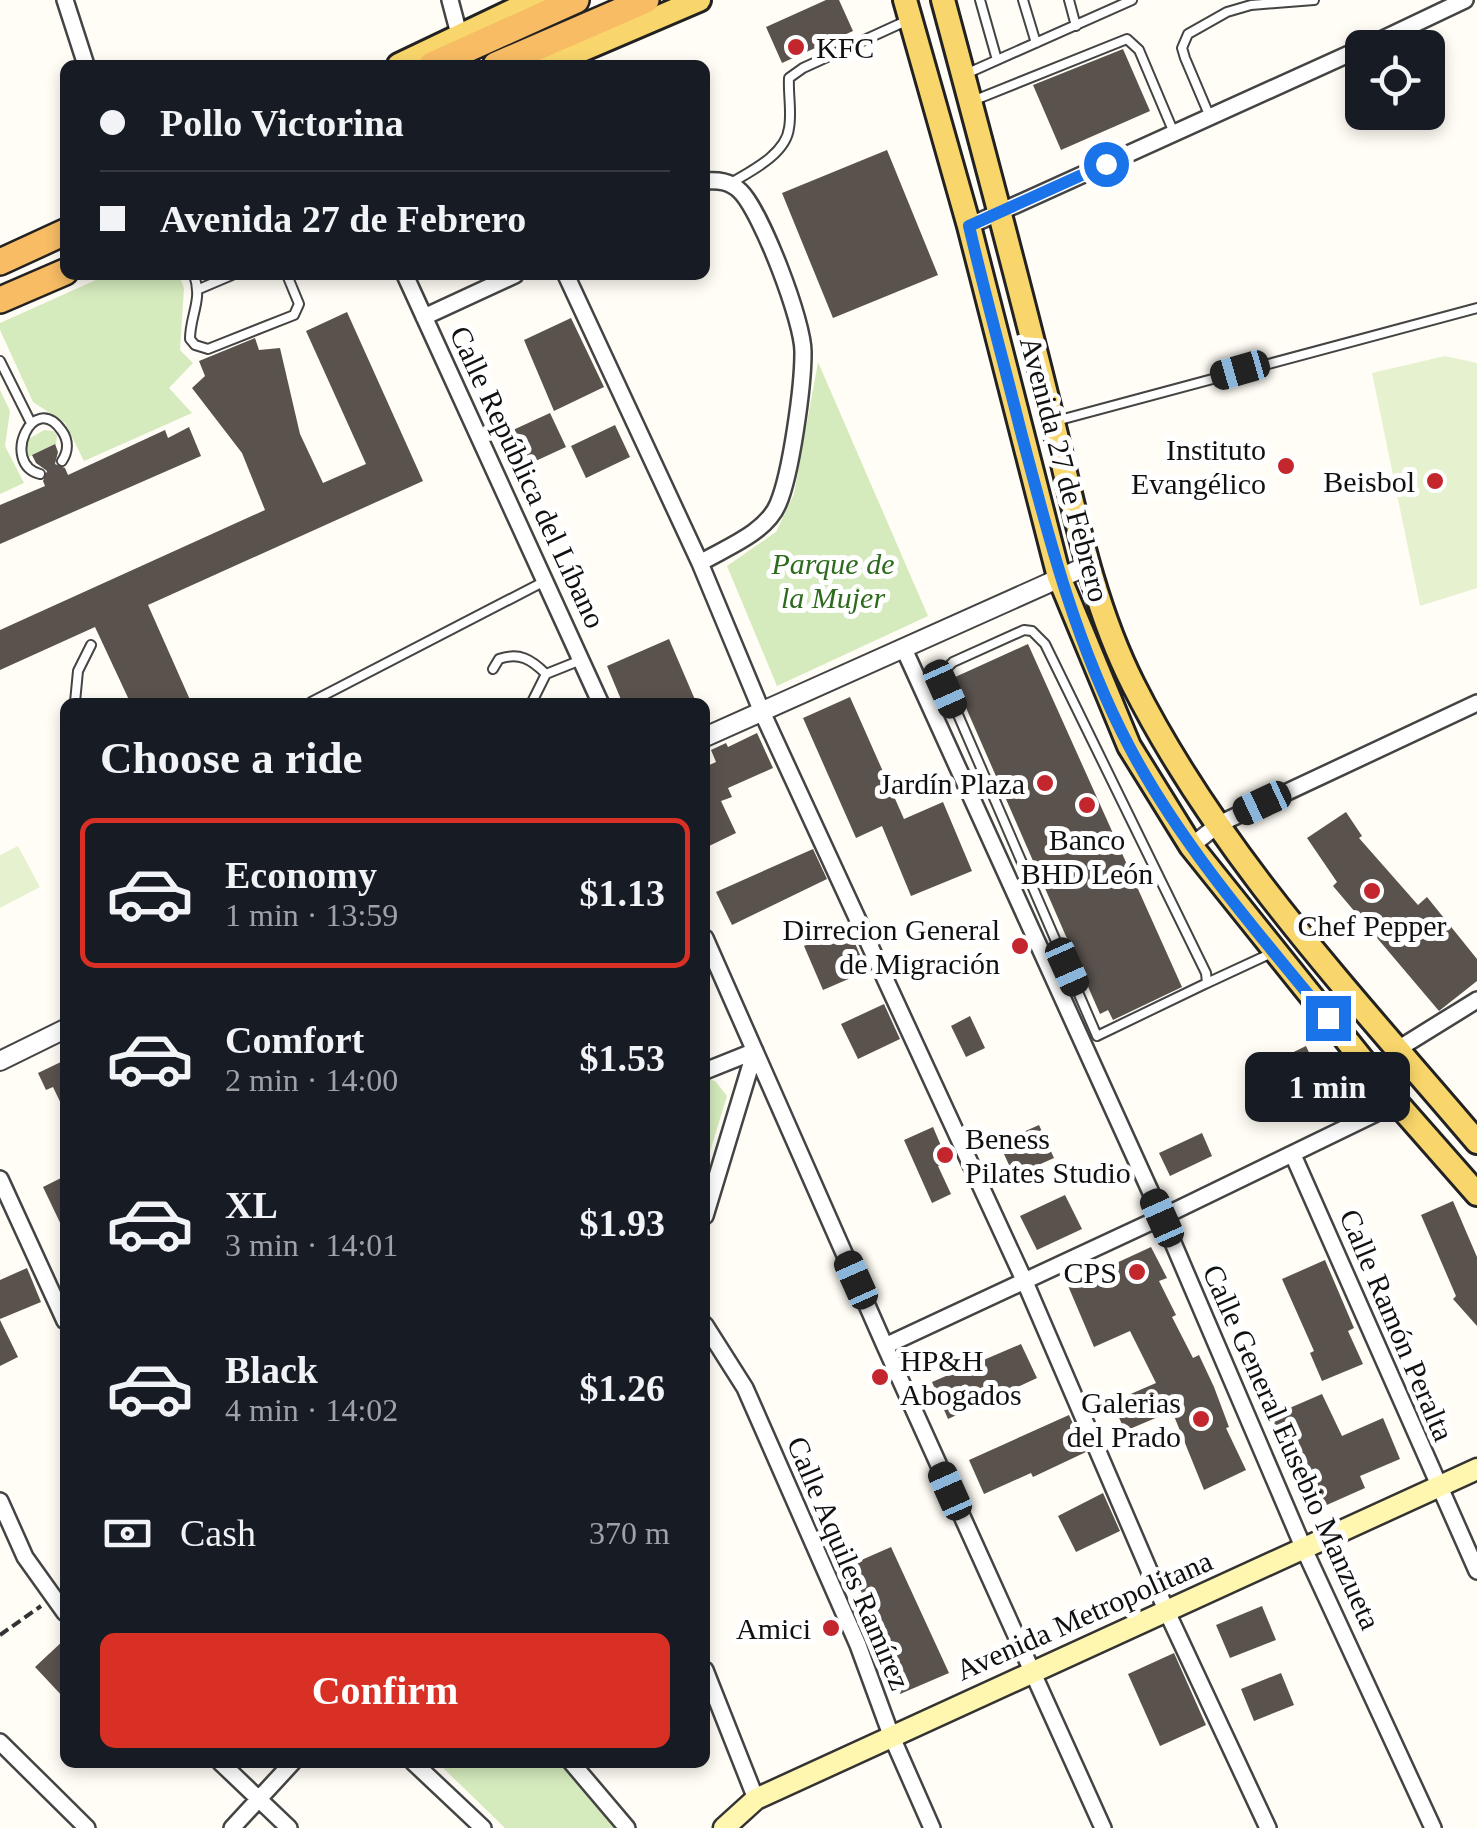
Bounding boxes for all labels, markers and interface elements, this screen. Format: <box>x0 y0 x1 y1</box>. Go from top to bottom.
map controls <box>1345 30 1445 130</box>
button: locate <box>1345 30 1445 130</box>
place label: KFC <box>816 31 874 64</box>
marker: KFC <box>785 36 807 58</box>
text: Pollo Victorina <box>160 102 404 144</box>
route start <box>1084 142 1129 187</box>
text: Avenida 27 de Febrero <box>160 198 526 240</box>
street label: Calle República del Líbano <box>444 321 612 633</box>
street label: Avenida 27 de Febrero <box>1014 333 1116 605</box>
car <box>1207 347 1273 393</box>
place label: Instituto Evangélico <box>1131 433 1266 500</box>
marker: Instituto Evangélico <box>1275 455 1297 477</box>
place label: Beisbol <box>1323 465 1415 498</box>
marker: Beisbol <box>1424 470 1446 492</box>
park label: Parque de la Mujer <box>770 547 895 614</box>
car <box>919 655 971 723</box>
text: Choose a ride <box>100 733 363 783</box>
place label: Jardín Plaza <box>879 767 1025 800</box>
marker: Jardín Plaza <box>1034 772 1056 794</box>
car <box>1228 777 1296 829</box>
marker: Banco BHD León <box>1076 794 1098 816</box>
place label: Banco BHD León <box>1021 823 1153 890</box>
icon: car <box>105 848 195 938</box>
text: Economy <box>225 854 377 896</box>
text: $1.13 <box>580 872 665 914</box>
marker: Chef Pepper <box>1361 880 1383 902</box>
text: 1 min · 13:59 <box>225 897 398 933</box>
place label: Chef Pepper <box>1297 909 1447 942</box>
place label: Dirrecion General de Migración <box>783 913 1000 980</box>
car <box>1041 933 1093 1001</box>
marker: Dirrecion General de Migración <box>1009 935 1031 957</box>
route end <box>1306 996 1351 1041</box>
icon: car <box>105 1013 195 1103</box>
text: Comfort <box>225 1019 364 1061</box>
text: $1.53 <box>580 1037 665 1079</box>
callout: 1 min <box>1246 1053 1410 1123</box>
text: 2 min · 14:00 <box>225 1062 398 1098</box>
text: 1 min <box>1289 1069 1366 1105</box>
place label: Beness Pilates Studio <box>965 1122 1131 1189</box>
marker: Beness Pilates Studio <box>934 1144 956 1166</box>
icon: car <box>105 1178 195 1268</box>
text: XL <box>225 1184 278 1226</box>
car <box>1136 1184 1188 1252</box>
text: $1.93 <box>580 1202 665 1244</box>
street label: Calle Ramón Peralta <box>1333 1204 1461 1446</box>
text: 3 min · 14:01 <box>225 1227 398 1263</box>
car <box>830 1246 882 1314</box>
place label: CPS <box>1064 1256 1117 1289</box>
street label: Calle General Eusebio Manzueta <box>1196 1260 1388 1634</box>
marker: CPS <box>1126 1261 1148 1283</box>
icon: car <box>105 1343 195 1433</box>
place label: HP&H Abogados <box>900 1344 1022 1411</box>
text: Black <box>225 1349 318 1391</box>
marker: HP&H Abogados <box>869 1366 891 1388</box>
text: $1.26 <box>580 1367 665 1409</box>
place label: Galerias del Prado <box>1067 1386 1181 1453</box>
text: 4 min · 14:02 <box>225 1392 398 1428</box>
marker: Galerias del Prado <box>1190 1408 1212 1430</box>
street label: Calle Aquiles Ramírez <box>781 1432 917 1694</box>
car <box>924 1457 976 1525</box>
icon: cash <box>100 1506 155 1561</box>
text: Cash <box>180 1512 256 1554</box>
text: 370 m <box>589 1515 670 1551</box>
street label: Avenida Metropolitana <box>951 1544 1217 1686</box>
place label: Amici <box>736 1612 811 1645</box>
marker: Amici <box>820 1617 842 1639</box>
button: Confirm <box>100 1633 670 1748</box>

